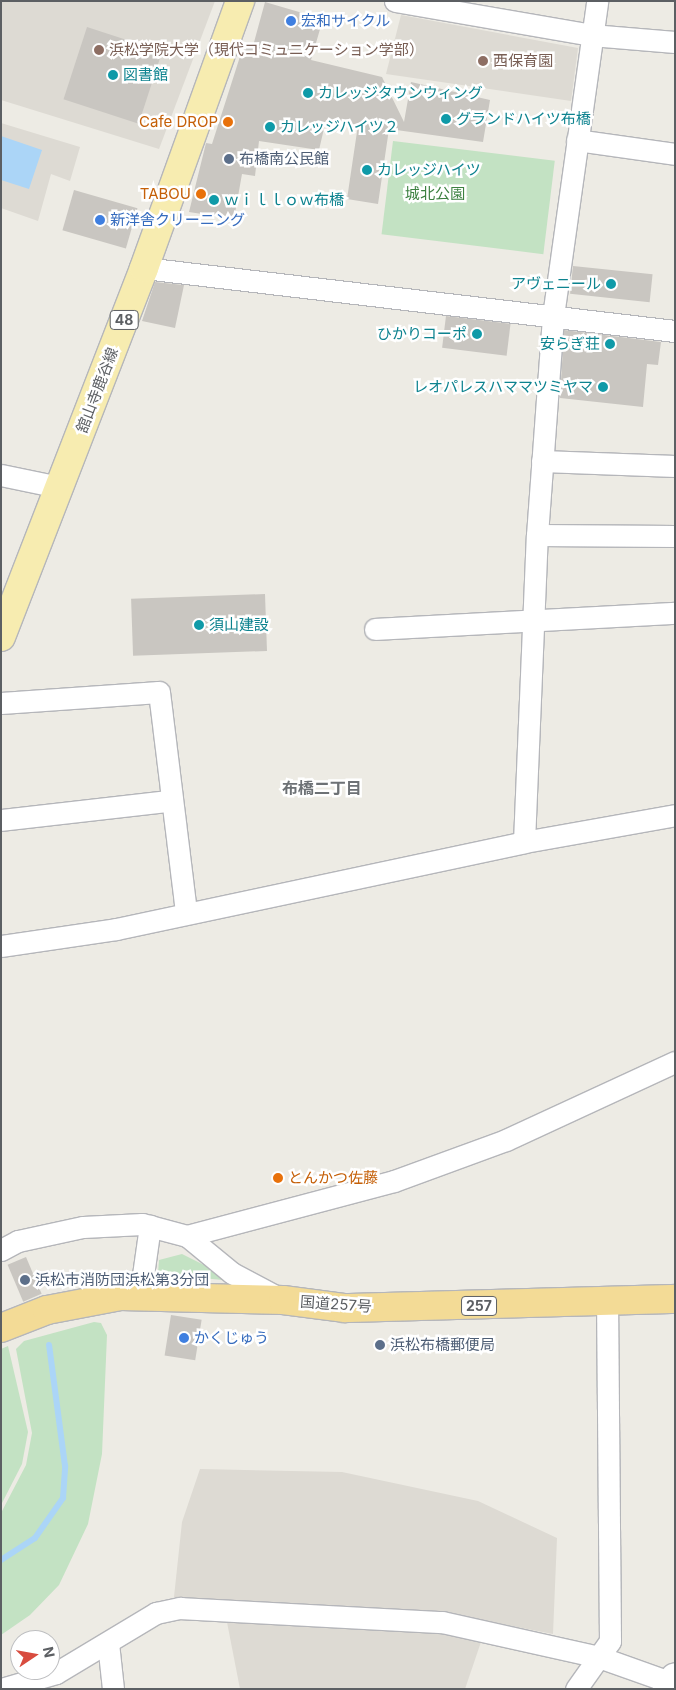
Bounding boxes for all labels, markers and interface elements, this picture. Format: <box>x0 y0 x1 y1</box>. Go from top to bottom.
place label: 宏和サイクル <box>301 12 391 30</box>
marker: 宏和サイクル <box>285 15 297 27</box>
place label: 浜松学院大学（現代コミュニケーション学部） <box>109 41 424 59</box>
marker: 浜松学院大学（現代コミュニケーション学部） <box>93 44 105 56</box>
place label: 西保育園 <box>493 52 553 70</box>
marker: 西保育園 <box>477 55 489 67</box>
place label: 図書館 <box>123 66 168 84</box>
marker: 図書館 <box>107 69 119 81</box>
place label: カレッジタウンウィング <box>318 84 483 102</box>
marker: カレッジタウンウィング <box>302 87 314 99</box>
place label: グランドハイツ布橋 <box>456 110 591 128</box>
place label: Cafe DROP <box>139 113 218 131</box>
marker: グランドハイツ布橋 <box>440 113 452 125</box>
marker: Cafe DROP <box>222 116 234 128</box>
place label: カレッジハイツ２ <box>280 118 400 136</box>
marker: カレッジハイツ２ <box>264 121 276 133</box>
place label: 布橋南公民館 <box>239 150 329 168</box>
marker: 布橋南公民館 <box>223 153 235 165</box>
place label: カレッジハイツ <box>377 161 482 179</box>
marker: カレッジハイツ <box>361 164 373 176</box>
place label: TABOU <box>140 185 191 203</box>
park label: 城北公園 <box>405 185 465 203</box>
marker: TABOU <box>195 188 207 200</box>
place label: ｗｉｌｌｏｗ布橋 <box>224 191 344 209</box>
marker: ｗｉｌｌｏｗ布橋 <box>208 194 220 206</box>
place label: 新洋舎クリーニング <box>110 211 245 229</box>
marker: 新洋舎クリーニング <box>94 214 106 226</box>
place label: アヴェニール <box>511 275 601 293</box>
marker: アヴェニール <box>605 278 617 290</box>
road number: 48 <box>109 308 139 332</box>
place label: ひかりコーポ <box>377 325 467 343</box>
marker: ひかりコーポ <box>471 328 483 340</box>
place label: 安らぎ荘 <box>540 335 600 353</box>
marker: 安らぎ荘 <box>604 338 616 350</box>
street label: 舘山寺鹿谷線 <box>72 345 122 435</box>
place label: レオパレスハママツミヤマ <box>413 378 593 396</box>
marker: レオパレスハママツミヤマ <box>597 381 609 393</box>
place label: 須山建設 <box>209 616 269 634</box>
marker: 須山建設 <box>193 619 205 631</box>
district label: 布橋二丁目 <box>282 778 362 798</box>
place label: とんかつ佐藤 <box>288 1169 378 1187</box>
marker: とんかつ佐藤 <box>272 1172 284 1184</box>
place label: 浜松市消防団浜松第3分団 <box>35 1271 209 1289</box>
marker: 浜松市消防団浜松第3分団 <box>19 1274 31 1286</box>
street label: 国道257号 <box>300 1293 372 1315</box>
road number: 257 <box>460 1294 498 1318</box>
place label: かくじゅう <box>194 1329 269 1347</box>
marker: かくじゅう <box>178 1332 190 1344</box>
place label: 浜松布橋郵便局 <box>390 1336 495 1354</box>
marker: 浜松布橋郵便局 <box>374 1339 386 1351</box>
north arrow <box>10 1630 60 1680</box>
text: N <box>40 1645 59 1659</box>

